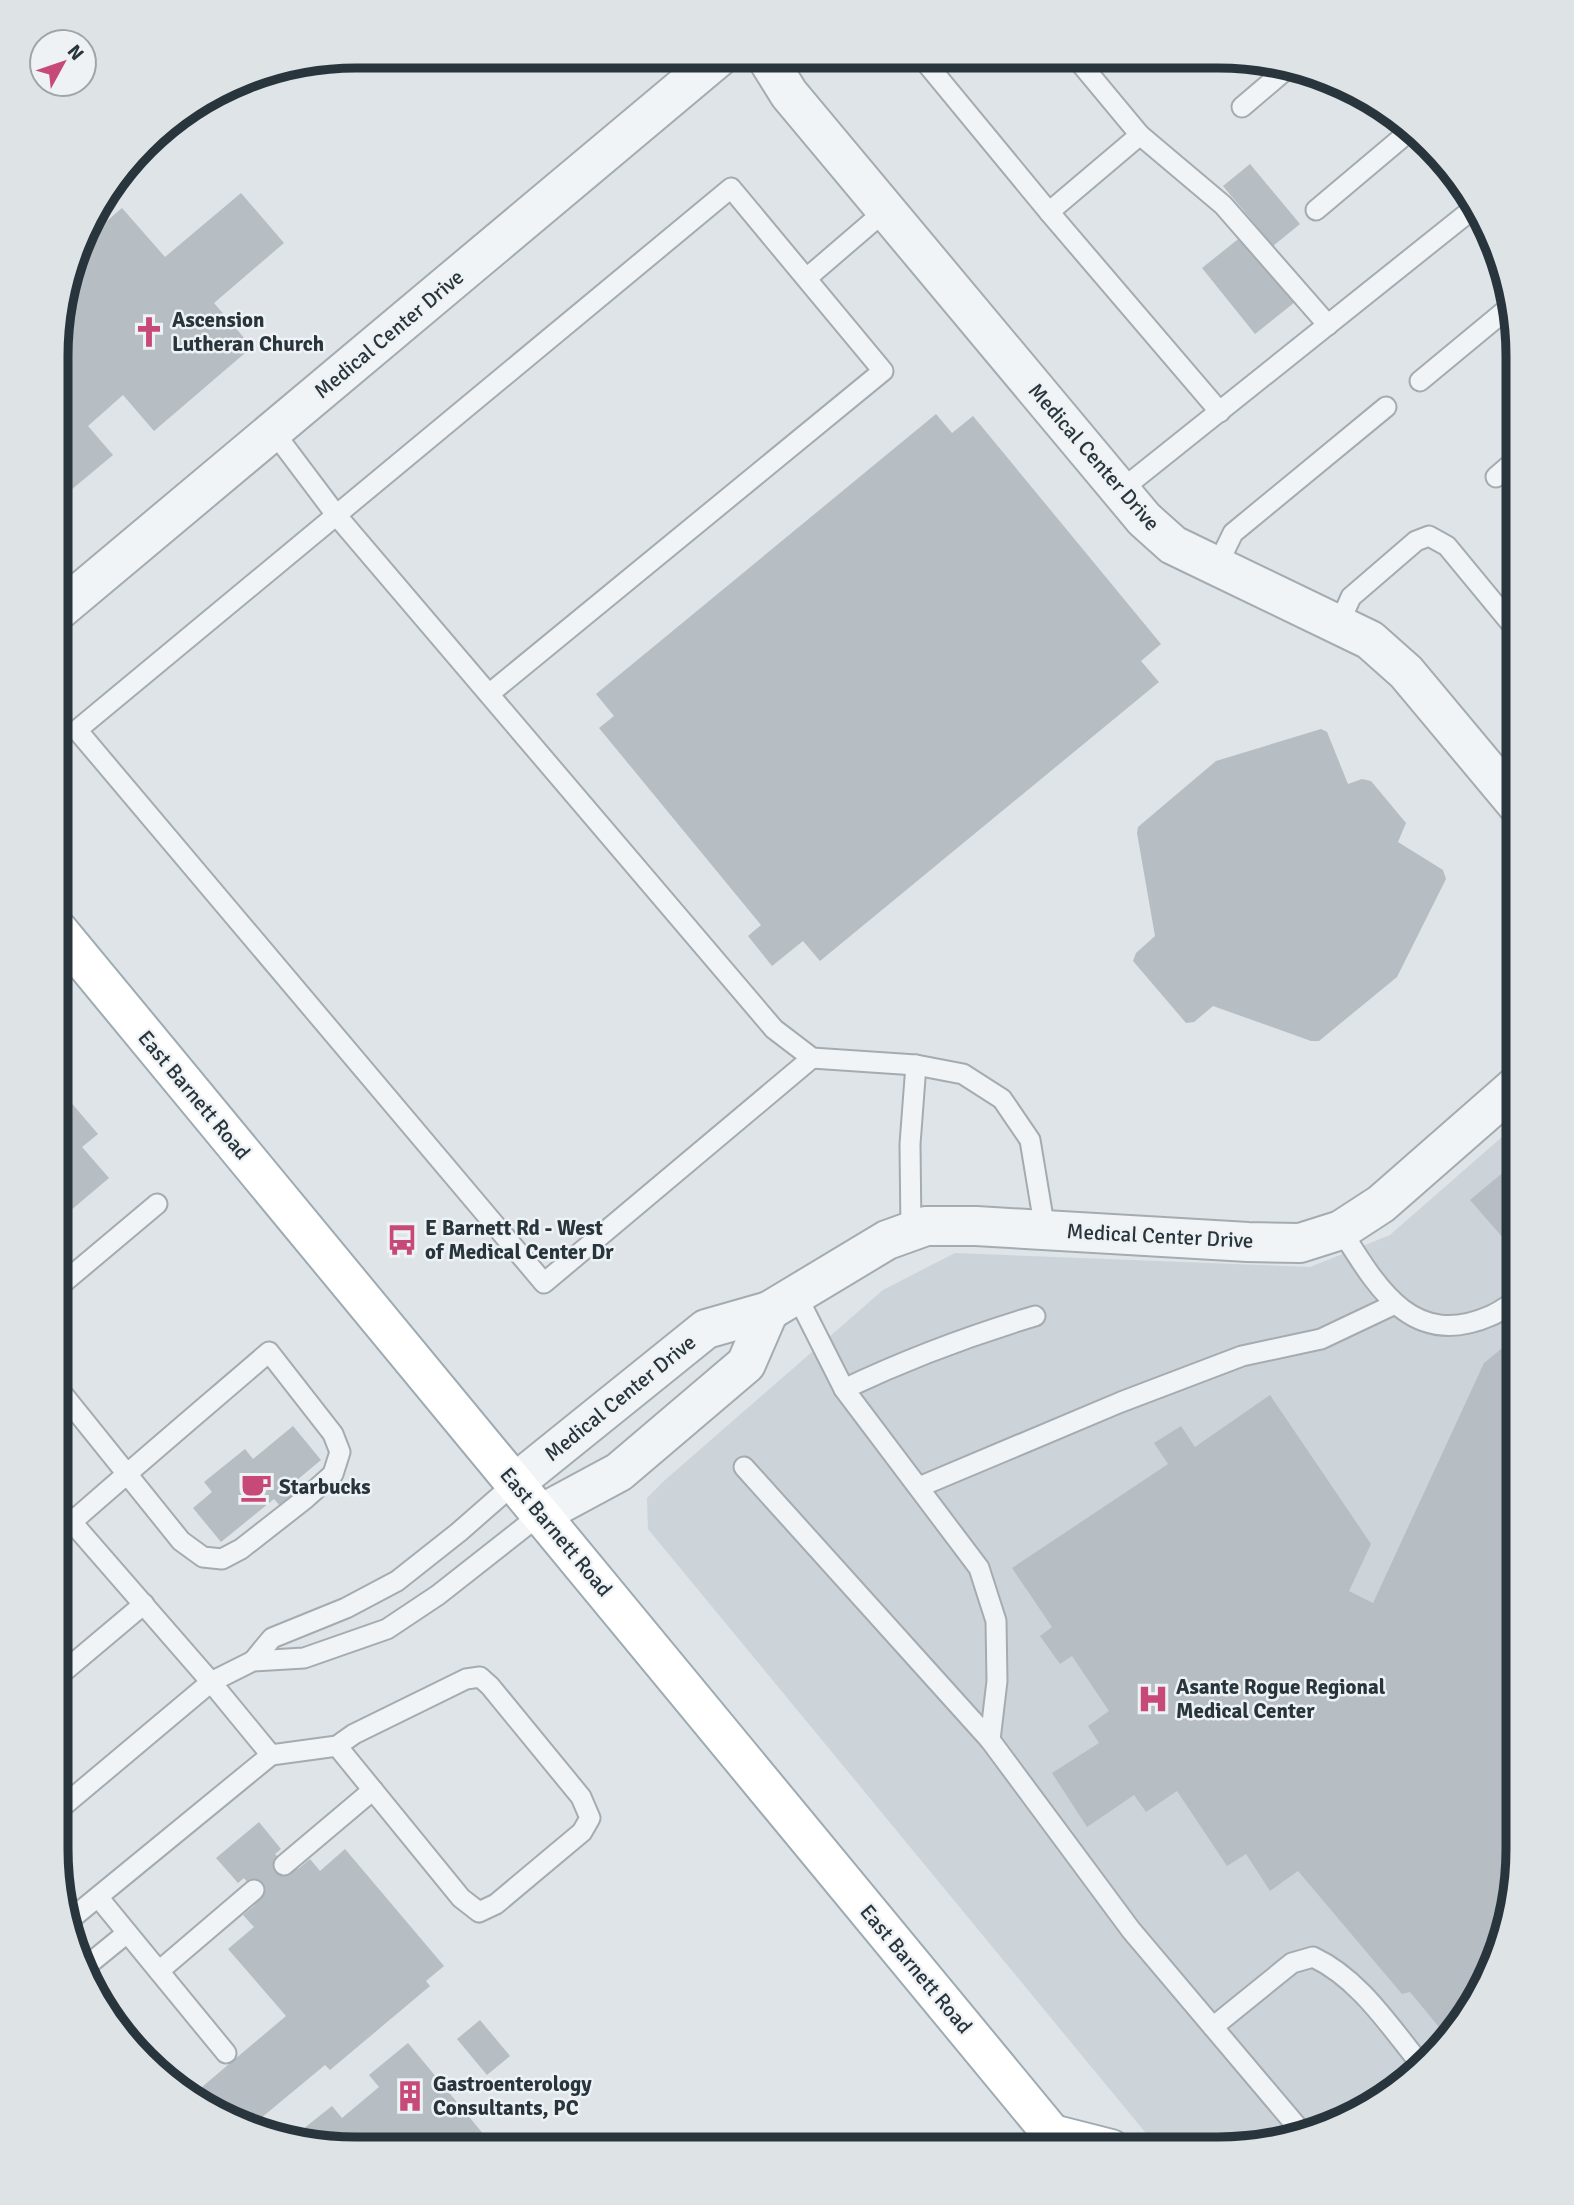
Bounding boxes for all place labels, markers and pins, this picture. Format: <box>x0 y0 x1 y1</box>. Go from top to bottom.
place label: Ascension Lutheran Church <box>172 307 324 357</box>
church icon: Ascension Lutheran Church <box>132 315 166 349</box>
place label: E Barnett Rd - West of Medical Center Dr <box>425 1215 614 1265</box>
bus stop icon: E Barnett Rd - West of Medical Center Dr <box>385 1223 419 1257</box>
cafe icon: Starbucks <box>239 1470 273 1504</box>
place label: Starbucks <box>279 1474 371 1500</box>
place label: Asante Rogue Regional Medical Center <box>1176 1674 1386 1724</box>
hospital icon: Asante Rogue Regional Medical Center <box>1136 1682 1170 1716</box>
place label: Gastroenterology Consultants, PC <box>433 2071 592 2121</box>
building icon: Gastroenterology Consultants, PC <box>393 2079 427 2113</box>

